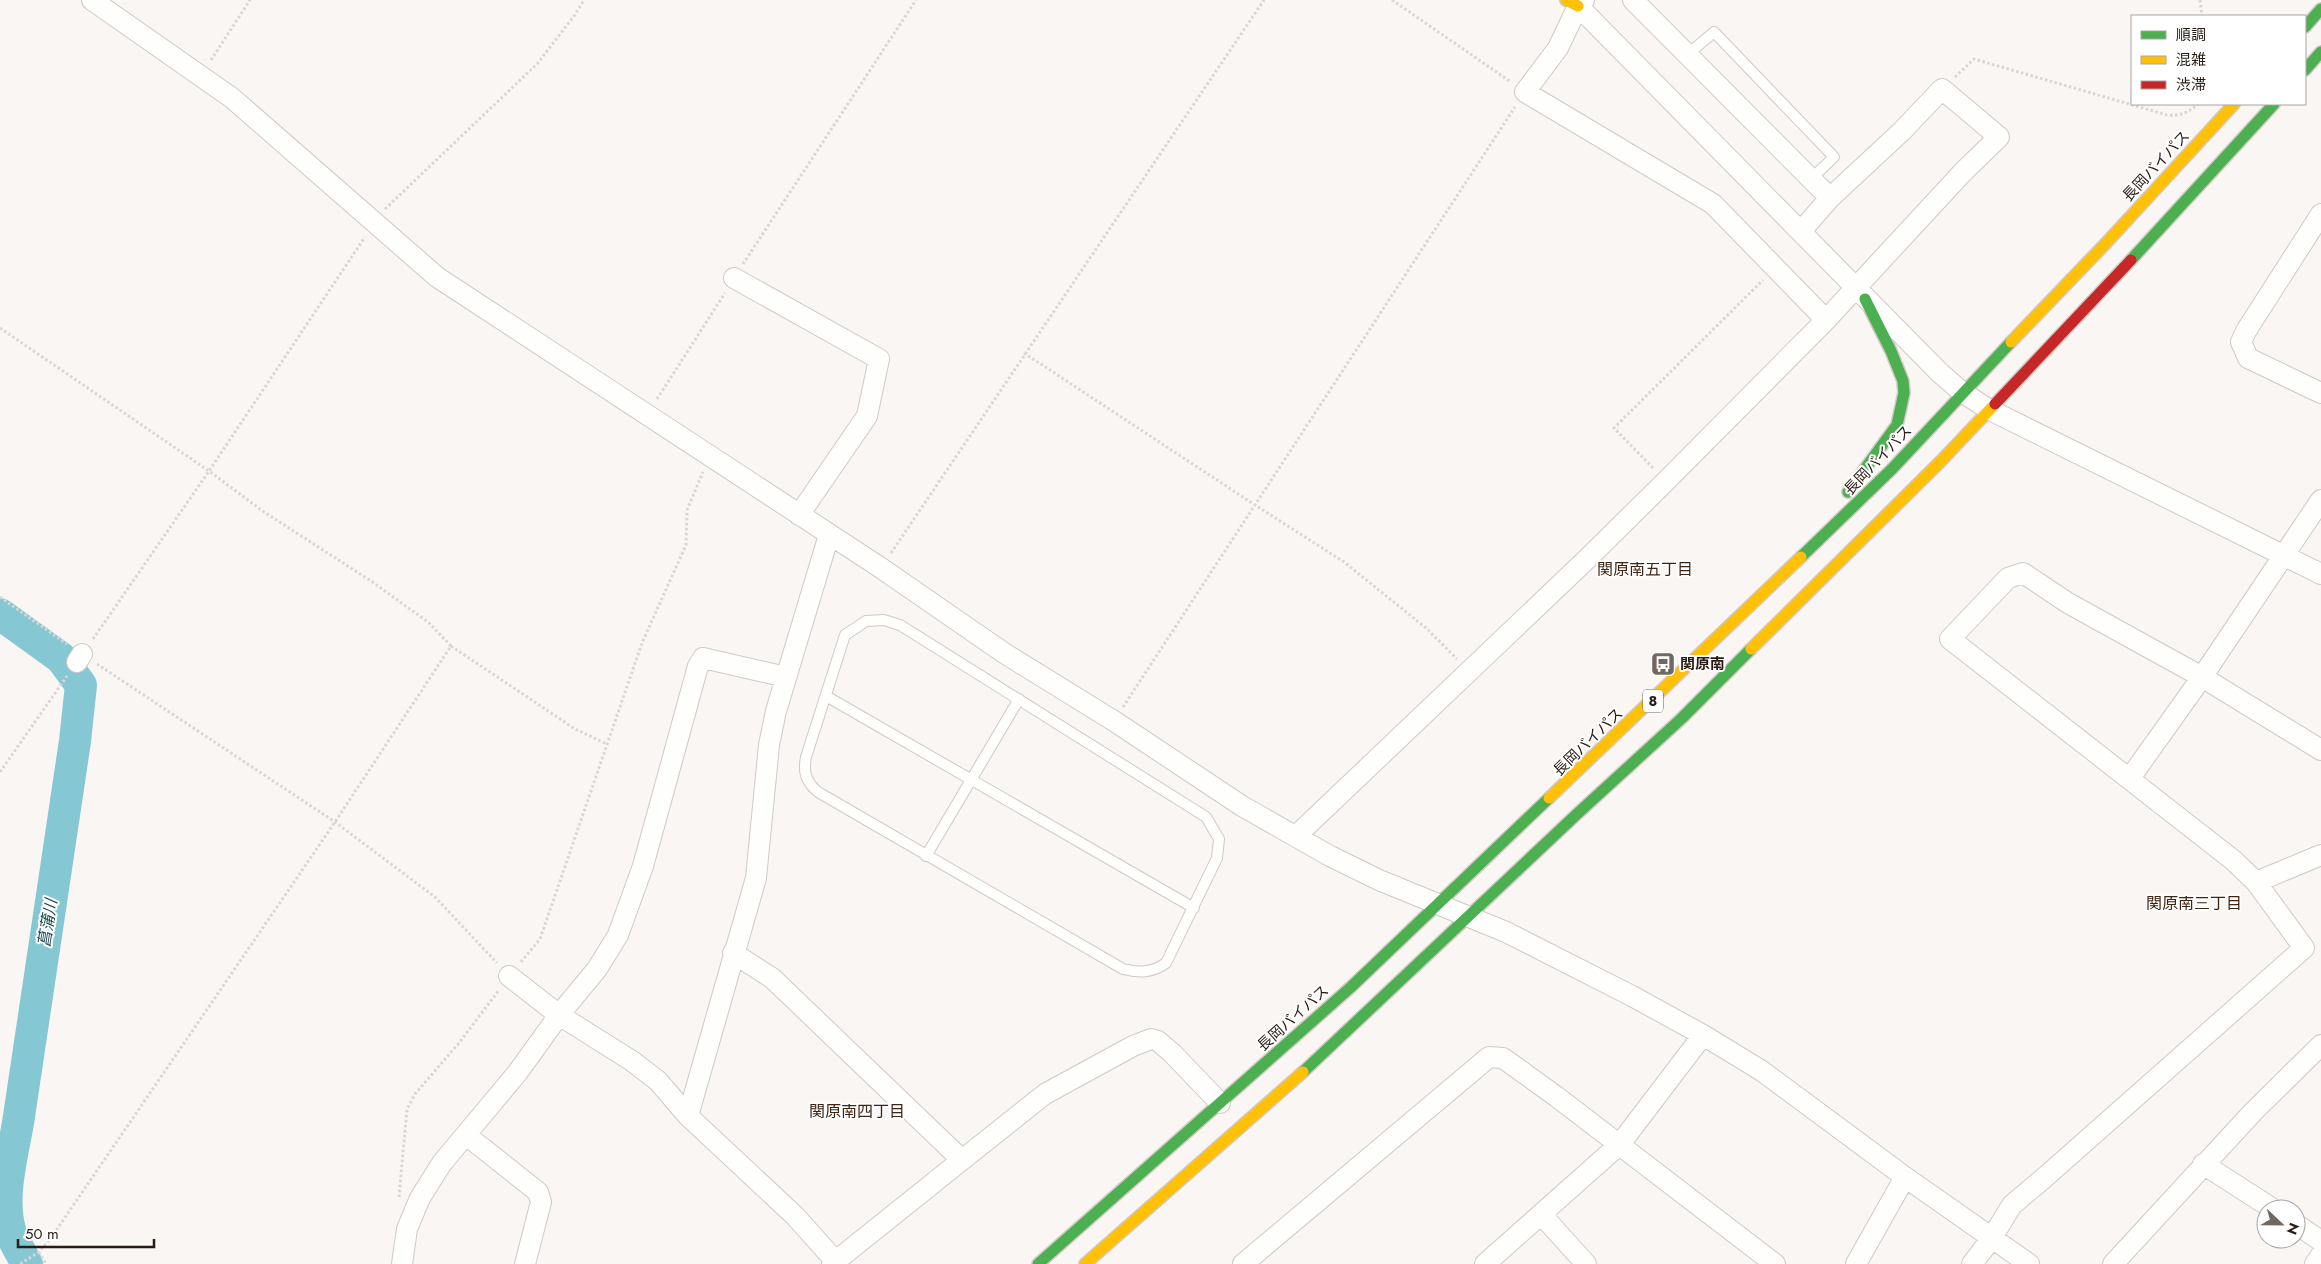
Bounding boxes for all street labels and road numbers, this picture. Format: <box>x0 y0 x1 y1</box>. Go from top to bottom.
street label: 長岡バイパス <box>2117 126 2195 206</box>
street label: 長岡バイパス <box>1839 420 1917 500</box>
road number: 8 <box>1643 689 1663 712</box>
street label: 長岡バイパス <box>1548 703 1628 781</box>
street label: 長岡バイパス <box>1252 980 1334 1056</box>

